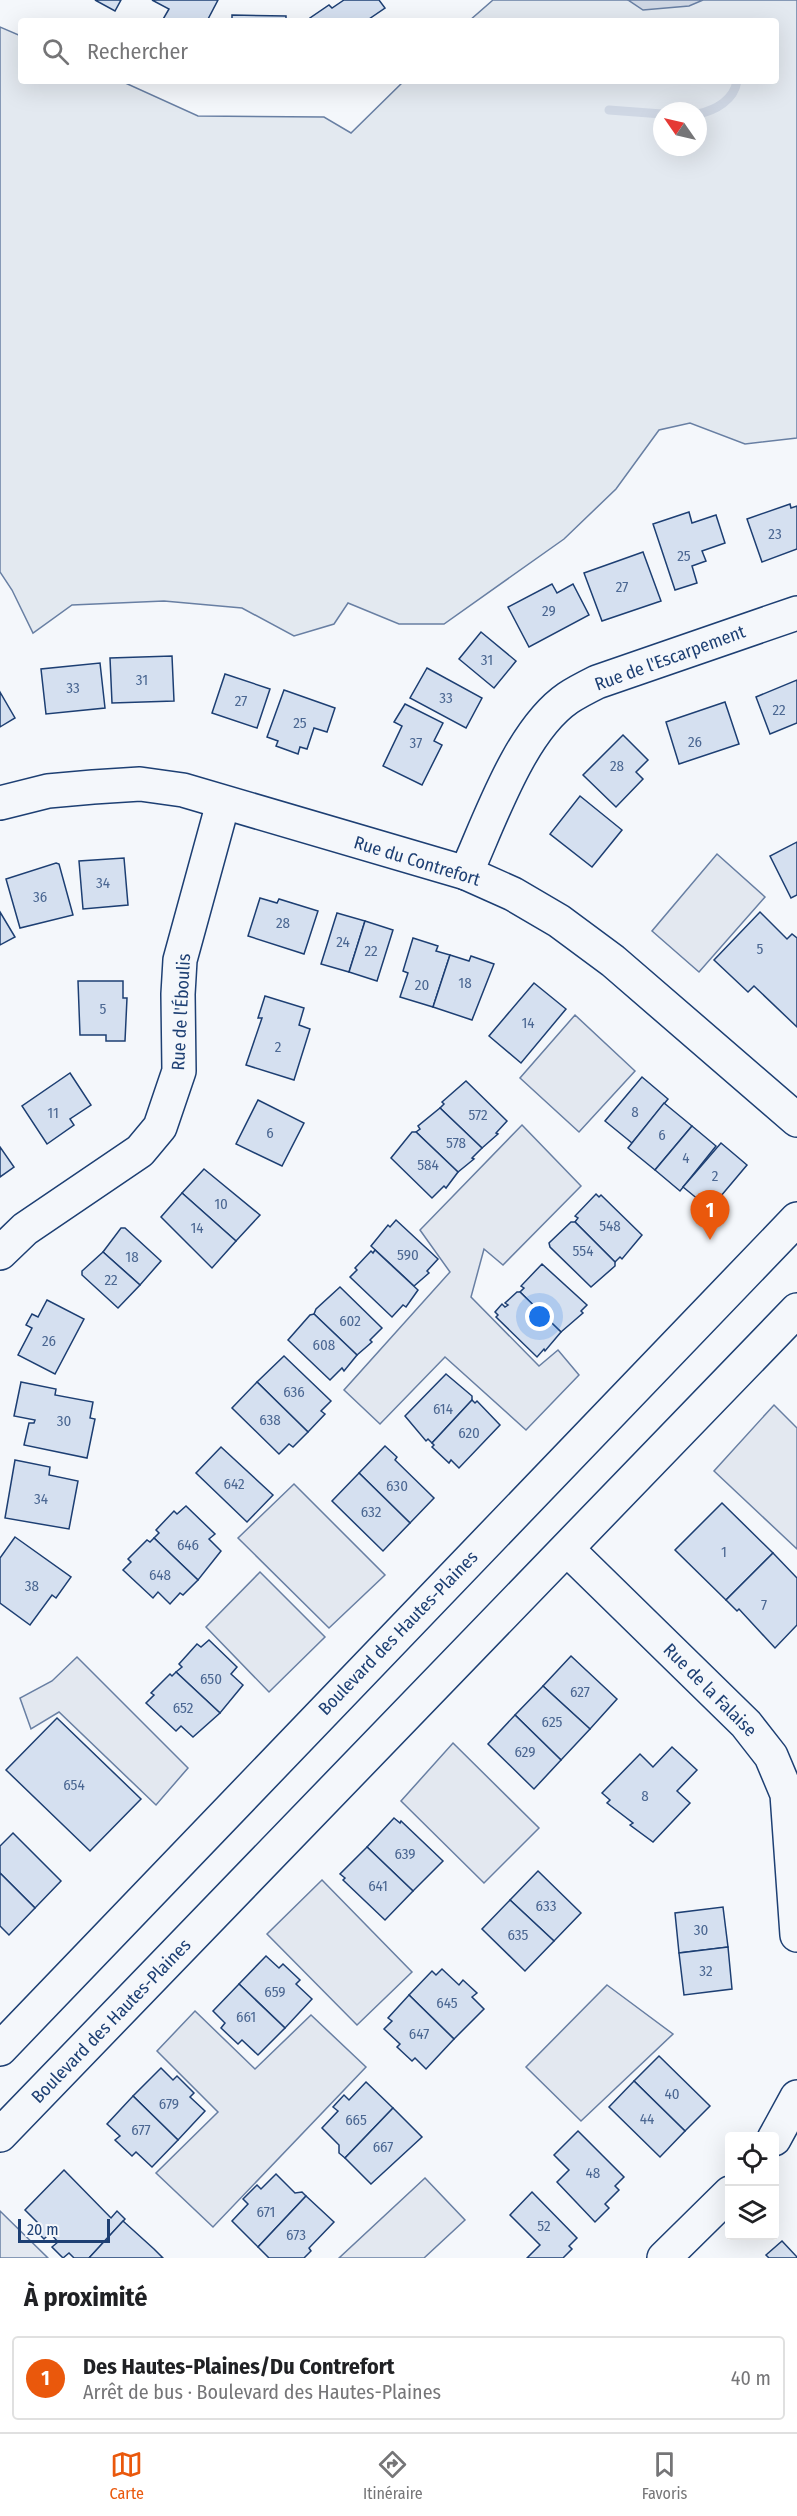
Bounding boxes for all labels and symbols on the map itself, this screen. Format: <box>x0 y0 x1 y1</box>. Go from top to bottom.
north arrow <box>653 102 707 156</box>
house number: 23 <box>768 525 782 543</box>
house number: 25 <box>677 547 691 565</box>
house number: 27 <box>616 578 628 596</box>
house number: 29 <box>542 602 556 620</box>
street label: Rue de l'Escarpement <box>592 621 748 695</box>
house number: 31 <box>481 651 493 669</box>
house number: 31 <box>136 671 148 689</box>
house number: 33 <box>66 679 80 697</box>
house number: 33 <box>439 689 453 707</box>
house number: 27 <box>235 692 247 710</box>
house number: 22 <box>772 701 786 719</box>
house number: 25 <box>293 714 307 732</box>
house number: 26 <box>688 733 702 751</box>
house number: 37 <box>410 734 422 752</box>
house number: 28 <box>610 757 624 775</box>
street label: Rue du Contrefort <box>351 831 483 891</box>
house number: 34 <box>96 874 110 892</box>
house number: 36 <box>33 888 47 906</box>
house number: 28 <box>276 914 290 932</box>
house number: 24 <box>336 933 350 951</box>
house number: 5 <box>757 940 764 958</box>
house number: 22 <box>364 942 378 960</box>
street label: Rue de l'Éboulis <box>166 953 195 1071</box>
house number: 18 <box>458 974 472 992</box>
house number: 20 <box>415 976 429 994</box>
house number: 5 <box>100 1000 107 1018</box>
house number: 14 <box>521 1014 535 1032</box>
house number: 2 <box>275 1038 282 1056</box>
house number: 8 <box>631 1103 639 1121</box>
house number: 11 <box>47 1104 59 1122</box>
house number: 572 <box>468 1106 488 1124</box>
house number: 6 <box>266 1124 274 1142</box>
house number: 6 <box>658 1126 666 1144</box>
house number: 578 <box>446 1134 466 1152</box>
house number: 4 <box>682 1149 690 1167</box>
house number: 584 <box>417 1156 439 1174</box>
house number: 2 <box>712 1167 719 1185</box>
pin: 1 <box>690 1190 730 1240</box>
house number: 10 <box>214 1195 228 1213</box>
house number: 548 <box>599 1217 621 1235</box>
house number: 14 <box>190 1219 204 1237</box>
house number: 554 <box>573 1242 593 1260</box>
house number: 590 <box>397 1246 419 1264</box>
house number: 18 <box>125 1248 139 1266</box>
house number: 22 <box>104 1271 118 1289</box>
your location <box>525 1302 554 1331</box>
house number: 602 <box>339 1312 361 1330</box>
house number: 26 <box>42 1332 56 1350</box>
house number: 608 <box>313 1336 335 1354</box>
house number: 636 <box>283 1383 305 1401</box>
house number: 614 <box>433 1400 453 1418</box>
house number: 638 <box>259 1411 281 1429</box>
house number: 30 <box>57 1412 71 1430</box>
house number: 620 <box>458 1424 480 1442</box>
house number: 642 <box>223 1475 245 1493</box>
house number: 630 <box>386 1477 408 1495</box>
house number: 34 <box>34 1490 48 1508</box>
house number: 632 <box>361 1503 382 1521</box>
house number: 646 <box>177 1536 199 1554</box>
house number: 1 <box>721 1543 727 1561</box>
street label: Boulevard des Hautes-Plaines <box>314 1546 483 1720</box>
house number: 648 <box>149 1566 171 1584</box>
house number: 38 <box>25 1577 39 1595</box>
house number: 7 <box>761 1596 767 1614</box>
street label: Rue de la Falaise <box>659 1639 761 1741</box>
house number: 650 <box>200 1670 222 1688</box>
house number: 627 <box>570 1683 590 1701</box>
house number: 652 <box>173 1699 194 1717</box>
house number: 625 <box>542 1713 563 1731</box>
house number: 629 <box>514 1743 536 1761</box>
house number: 654 <box>63 1776 85 1794</box>
house number: 8 <box>641 1787 649 1805</box>
house number: 639 <box>394 1845 416 1863</box>
house number: 641 <box>368 1877 388 1895</box>
house number: 633 <box>536 1897 557 1915</box>
house number: 30 <box>694 1921 708 1939</box>
house number: 635 <box>508 1926 529 1944</box>
street label: Boulevard des Hautes-Plaines <box>27 1934 196 2108</box>
house number: 32 <box>699 1962 713 1980</box>
house number: 659 <box>264 1983 286 2001</box>
house number: 645 <box>436 1994 458 2012</box>
house number: 661 <box>236 2008 256 2026</box>
house number: 647 <box>409 2025 429 2043</box>
house number: 40 <box>664 2085 680 2103</box>
house number: 679 <box>159 2095 179 2113</box>
house number: 44 <box>640 2110 654 2128</box>
house number: 665 <box>345 2111 367 2129</box>
house number: 677 <box>131 2121 151 2139</box>
house number: 667 <box>373 2138 393 2156</box>
house number: 48 <box>586 2164 600 2182</box>
house number: 671 <box>257 2203 275 2221</box>
scale bar <box>18 2216 110 2244</box>
house number: 52 <box>537 2217 551 2235</box>
house number: 673 <box>286 2226 306 2244</box>

